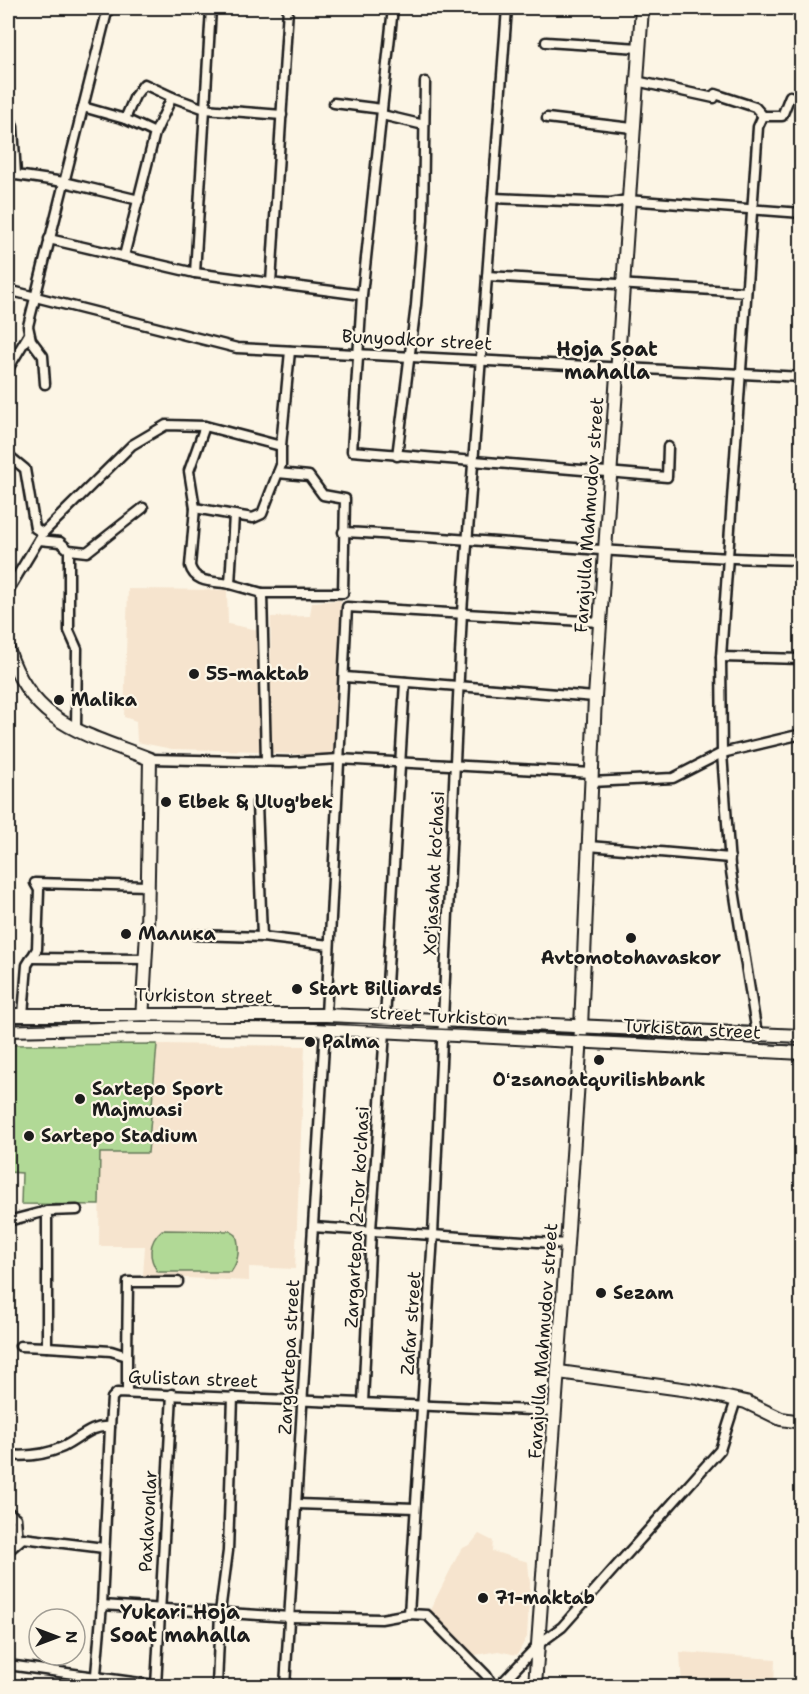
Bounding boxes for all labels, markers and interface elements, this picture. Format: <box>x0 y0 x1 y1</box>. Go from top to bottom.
street label: Bunyodkor street <box>341 324 493 356</box>
district label: Hoja Soat mahalla <box>556 336 658 385</box>
street label: Farajulla Mahmudov street <box>569 396 609 634</box>
place label: 55-maktab <box>206 662 309 686</box>
marker: 55-maktab <box>187 667 201 681</box>
place label: Malika <box>71 688 138 712</box>
marker: Malika <box>52 693 66 707</box>
place label: Elbek & Ulug'bek <box>178 790 333 814</box>
street label: Xo'jasahat ko'chasi <box>418 790 450 956</box>
marker: Elbek & Ulug'bek <box>159 795 173 809</box>
place label: Малика <box>138 922 216 946</box>
marker: Малика <box>119 927 133 941</box>
marker: Avtomotohavaskor <box>624 931 638 945</box>
place label: Avtomotohavaskor <box>541 946 722 970</box>
place label: Start Billiards <box>309 977 442 1001</box>
marker: Start Billiards <box>290 982 304 996</box>
street label: Turkiston street <box>135 983 273 1009</box>
street label: street Turkiston <box>370 1000 508 1032</box>
street label: Turkistan street <box>623 1013 762 1045</box>
place label: Palma <box>322 1030 380 1054</box>
marker: Palma <box>303 1035 317 1049</box>
marker: Oʻzsanoatqurilishbank <box>592 1053 606 1067</box>
place label: Oʻzsanoatqurilishbank <box>492 1068 706 1092</box>
place label: Sartepo Sport Majmuasi <box>92 1077 223 1122</box>
marker: Sartepo Sport Majmuasi <box>73 1092 87 1106</box>
street label: Zargartepa 2-Tor ko'chasi <box>339 1105 375 1329</box>
place label: Sartepo Stadium <box>41 1124 198 1148</box>
marker: Sartepo Stadium <box>22 1129 36 1143</box>
street label: Farajulla Mahmudov street <box>523 1222 563 1460</box>
street label: Zafar street <box>395 1270 427 1376</box>
street label: Zargartepa street <box>273 1279 305 1435</box>
place label: Sezam <box>613 1281 674 1305</box>
marker: Sezam <box>594 1286 608 1300</box>
street label: Gulistan street <box>128 1365 259 1393</box>
street label: Paxlavonlar <box>133 1469 163 1573</box>
place label: 71-maktab <box>495 1586 595 1610</box>
marker: 71-maktab <box>476 1591 490 1605</box>
district label: Yukari Hoja Soat mahalla <box>110 1599 251 1648</box>
north arrow <box>27 1607 87 1667</box>
text: N <box>61 1631 82 1643</box>

